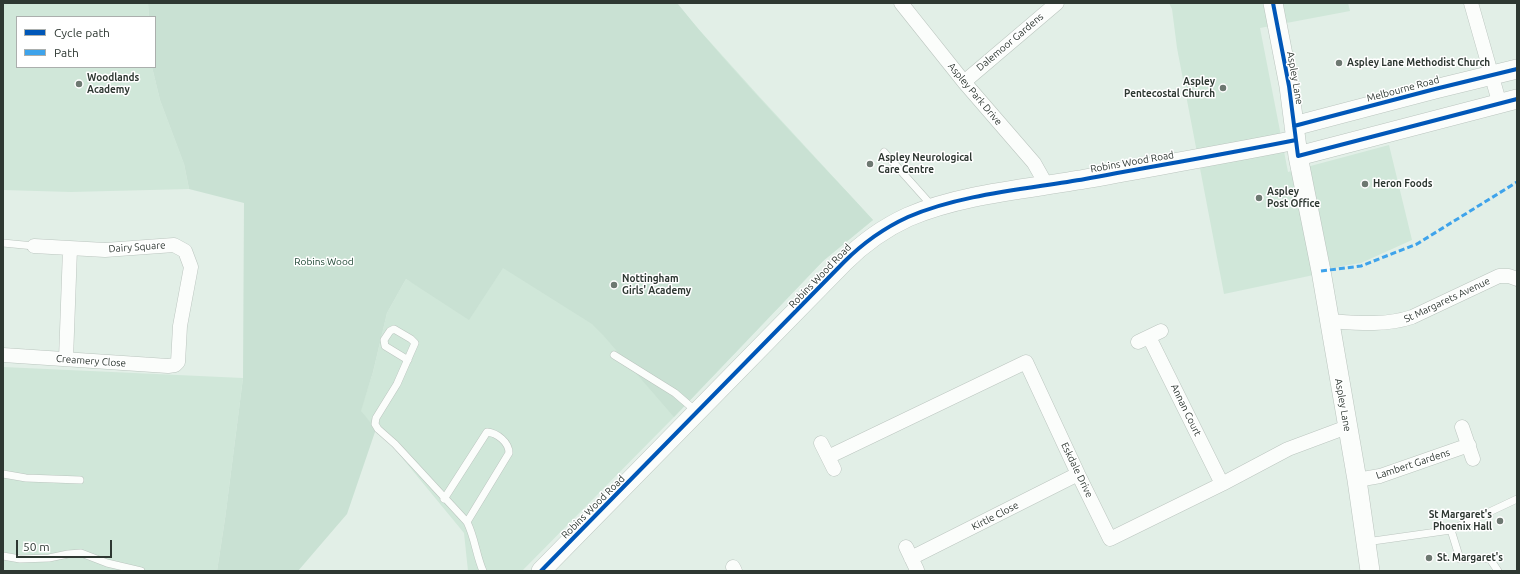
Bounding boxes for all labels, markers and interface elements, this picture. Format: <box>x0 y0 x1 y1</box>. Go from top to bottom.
street label: Dalemoor Gardens <box>974 10 1046 74</box>
legend <box>16 16 156 68</box>
text: Cycle path <box>54 26 110 39</box>
text: Path <box>54 46 79 59</box>
street label: Aspley Lane <box>1284 51 1306 105</box>
place label: Aspley Lane Methodist Church <box>1347 57 1490 69</box>
marker: Aspley Lane Methodist Church <box>1334 58 1344 68</box>
street label: Aspley Park Drive <box>945 60 1005 128</box>
place label: Woodlands Academy <box>87 72 139 96</box>
street label: Melbourne Road <box>1365 74 1441 104</box>
place label: Aspley Pentecostal Church <box>1124 76 1215 100</box>
marker: Woodlands Academy <box>74 79 84 89</box>
marker: Aspley Pentecostal Church <box>1218 83 1228 93</box>
street label: Robins Wood Road <box>1089 149 1175 175</box>
place label: Aspley Neurological Care Centre <box>878 152 972 176</box>
marker: Aspley Neurological Care Centre <box>865 159 875 169</box>
place label: Heron Foods <box>1373 178 1433 190</box>
marker: Heron Foods <box>1360 179 1370 189</box>
place label: Aspley Post Office <box>1267 186 1320 210</box>
marker: Aspley Post Office <box>1254 193 1264 203</box>
street label: Dairy Square <box>108 239 166 255</box>
street label: Robins Wood Road <box>786 241 854 311</box>
park label: Robins Wood <box>294 256 354 268</box>
place label: Nottingham Girls' Academy <box>622 273 691 296</box>
street label: St Margarets Avenue <box>1402 275 1492 325</box>
marker: Nottingham Girls' Academy <box>609 280 619 290</box>
street label: Creamery Close <box>56 353 126 369</box>
street label: Aspley Lane <box>1332 378 1354 432</box>
street label: Annan Court <box>1168 382 1204 438</box>
street label: Eskdale Drive <box>1058 440 1096 500</box>
street label: Lambert Gardens <box>1374 446 1452 482</box>
street label: Robins Wood Road <box>559 473 627 541</box>
street label: Kirtle Close <box>969 499 1021 533</box>
place label: St Margaret's Phoenix Hall <box>1429 509 1492 532</box>
marker: St Margaret's Phoenix Hall <box>1495 516 1505 526</box>
scale bar <box>18 532 114 558</box>
text: 50 m <box>23 540 50 553</box>
place label: St. Margaret's <box>1437 552 1503 564</box>
marker: St. Margaret's <box>1424 553 1434 563</box>

